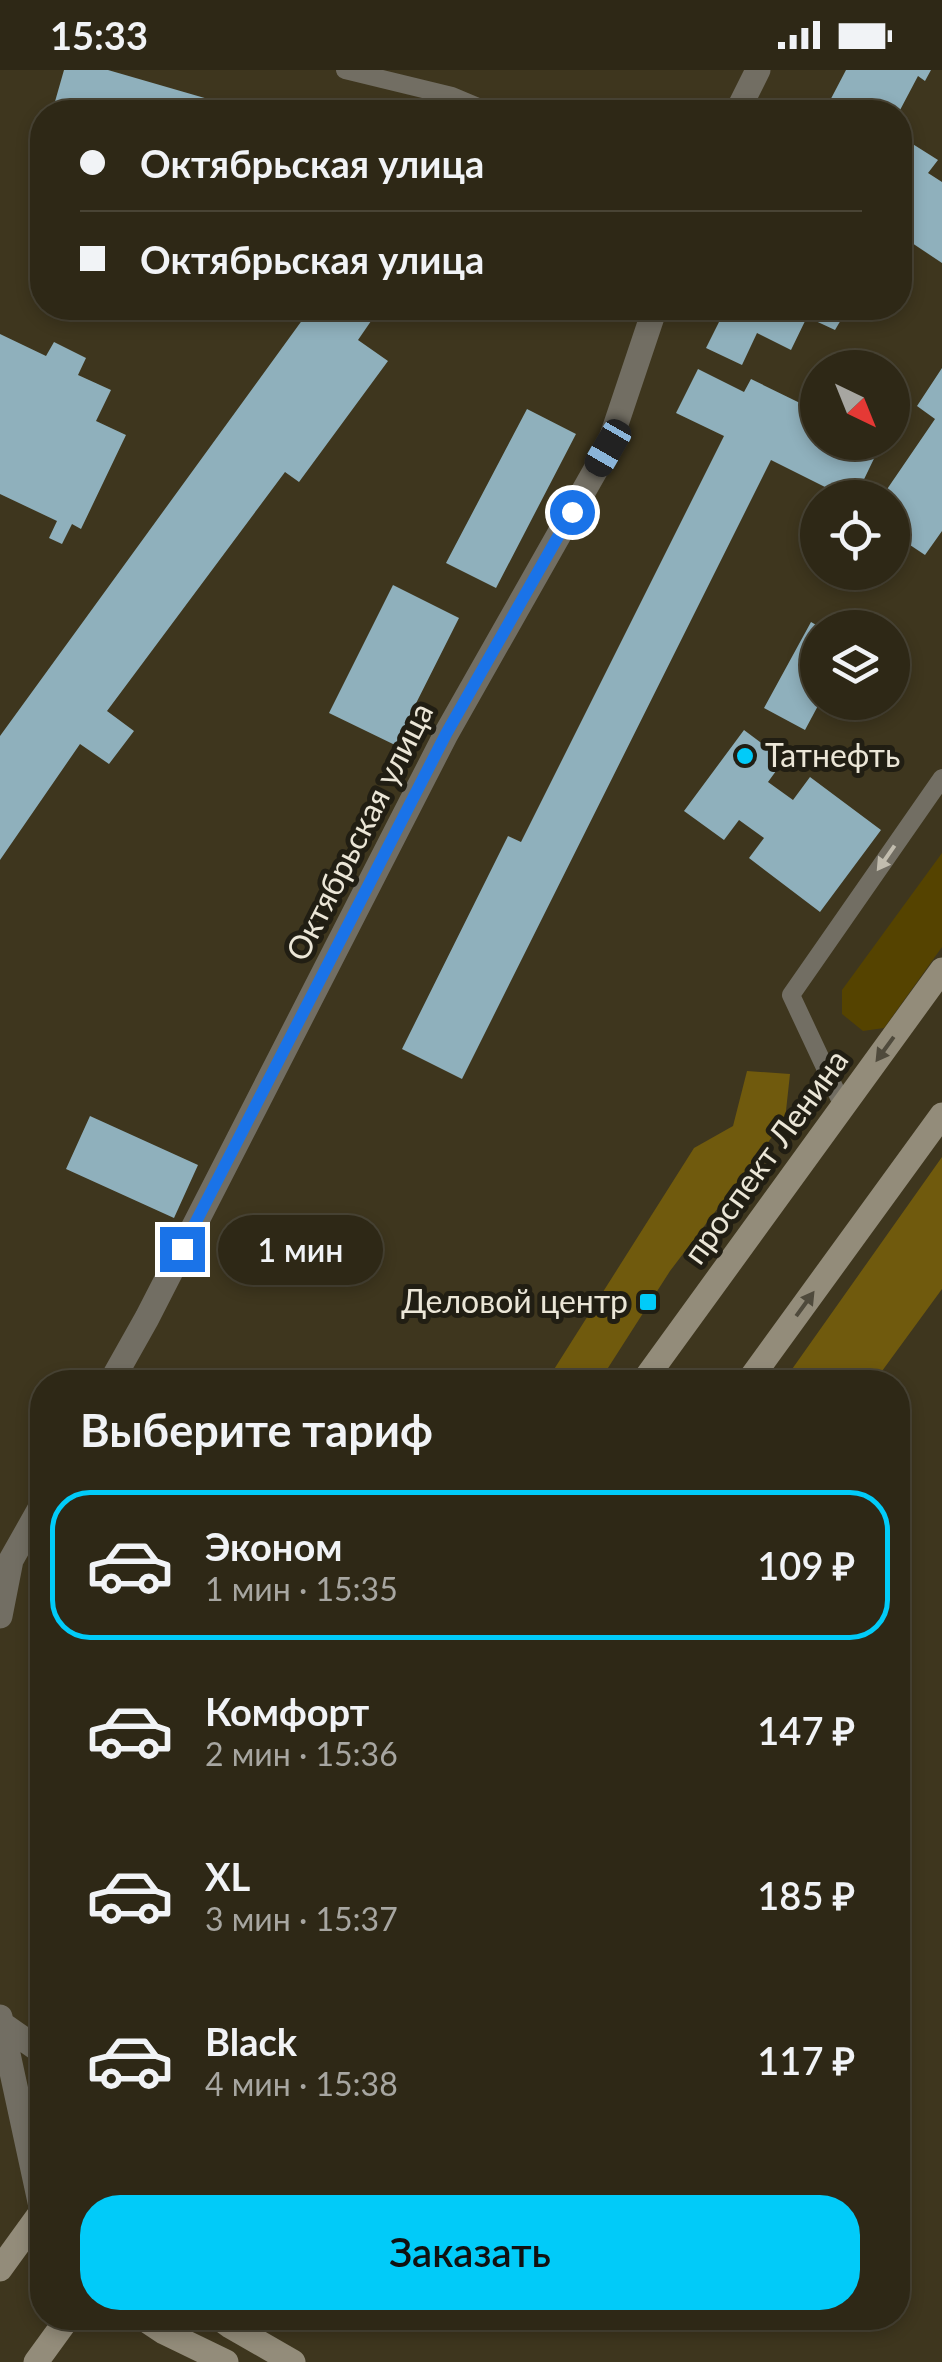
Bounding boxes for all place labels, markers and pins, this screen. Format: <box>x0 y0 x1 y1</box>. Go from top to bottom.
place label: Татнефть <box>765 735 900 774</box>
marker: Татнефть <box>734 745 756 767</box>
place label: Деловой центр <box>401 1281 628 1320</box>
marker: Деловой центр <box>637 1291 659 1313</box>

